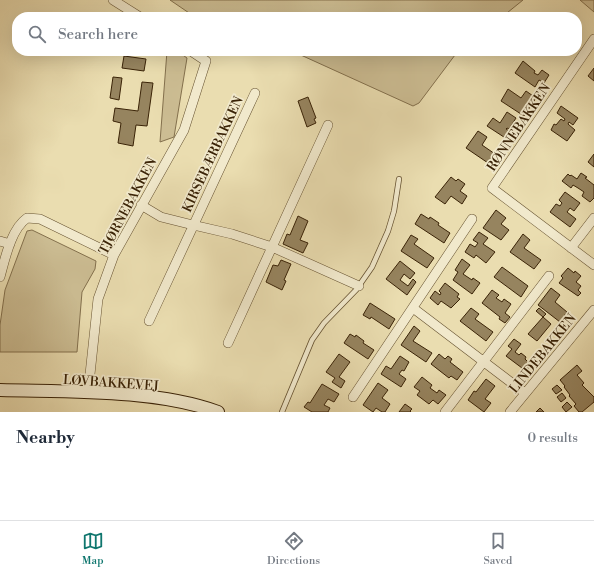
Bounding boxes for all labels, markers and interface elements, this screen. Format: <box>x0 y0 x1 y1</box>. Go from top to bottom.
search box <box>12 12 582 56</box>
icon: search <box>26 23 48 45</box>
text: Search here <box>58 25 138 44</box>
street label: RØNNEBAKKEN <box>484 80 554 174</box>
street label: KIRSEBÆRBAKKEN <box>179 94 247 215</box>
street label: TJØRNEBAKKEN <box>96 155 160 258</box>
street label: LINDEBAKKEN <box>506 310 580 397</box>
street label: LØVBAKKEVEJ <box>62 372 159 394</box>
text: Nearby <box>16 427 75 449</box>
text: 0 results <box>527 430 578 446</box>
tab: Map <box>82 530 104 568</box>
tab: Directions <box>267 530 320 568</box>
tab: Saved <box>483 530 512 568</box>

